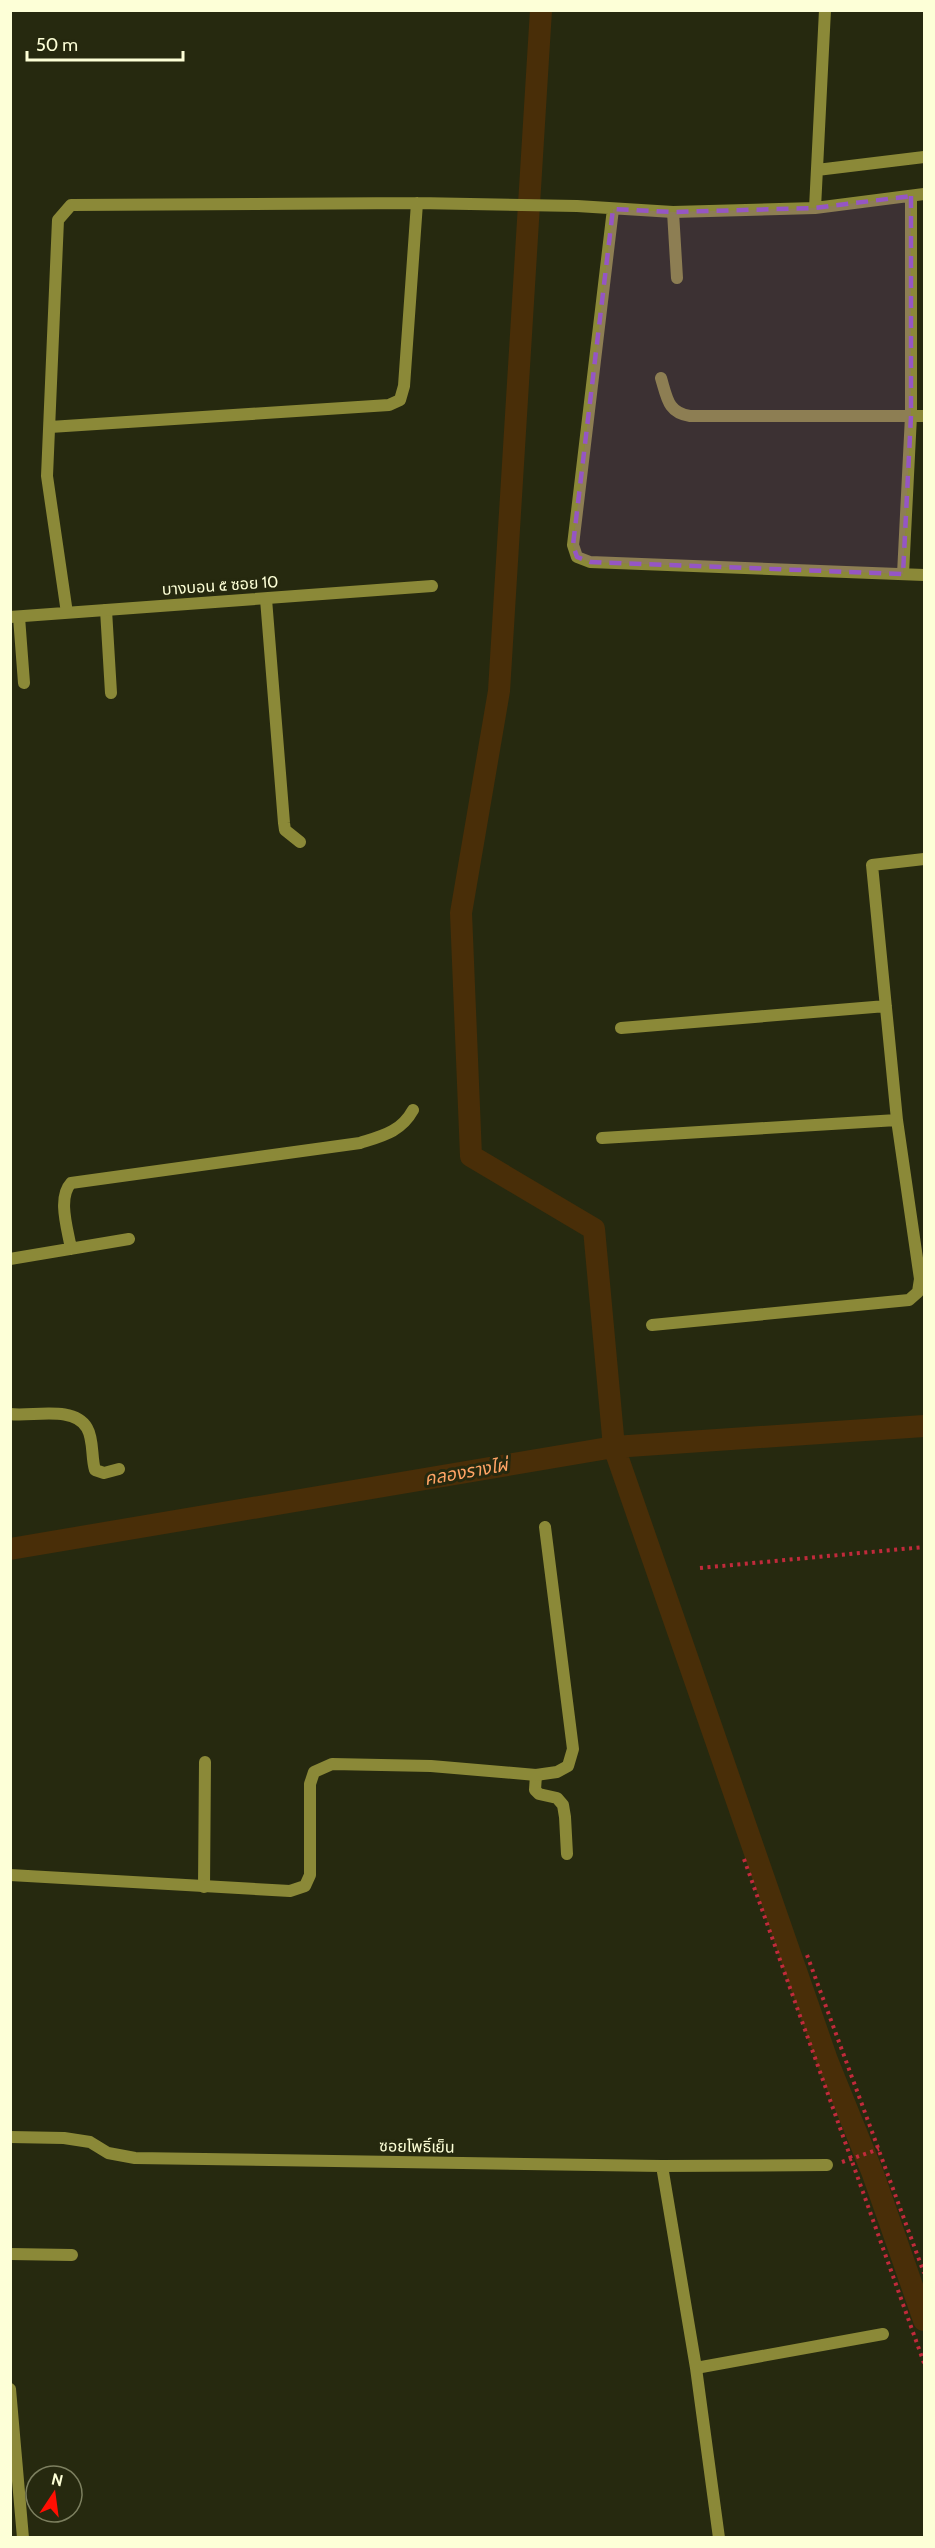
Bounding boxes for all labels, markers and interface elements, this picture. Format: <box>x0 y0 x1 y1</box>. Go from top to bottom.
scale bar <box>27 24 183 62</box>
text: 50 m <box>36 34 78 56</box>
street label: บางบอน ๕ ซอย 10 <box>161 572 279 599</box>
water label: คลองรางไผ่ <box>423 1453 512 1490</box>
street label: ซอยโพธิ์เย็น <box>379 2136 455 2157</box>
north arrow <box>24 2464 84 2524</box>
text: N <box>50 2469 65 2490</box>

